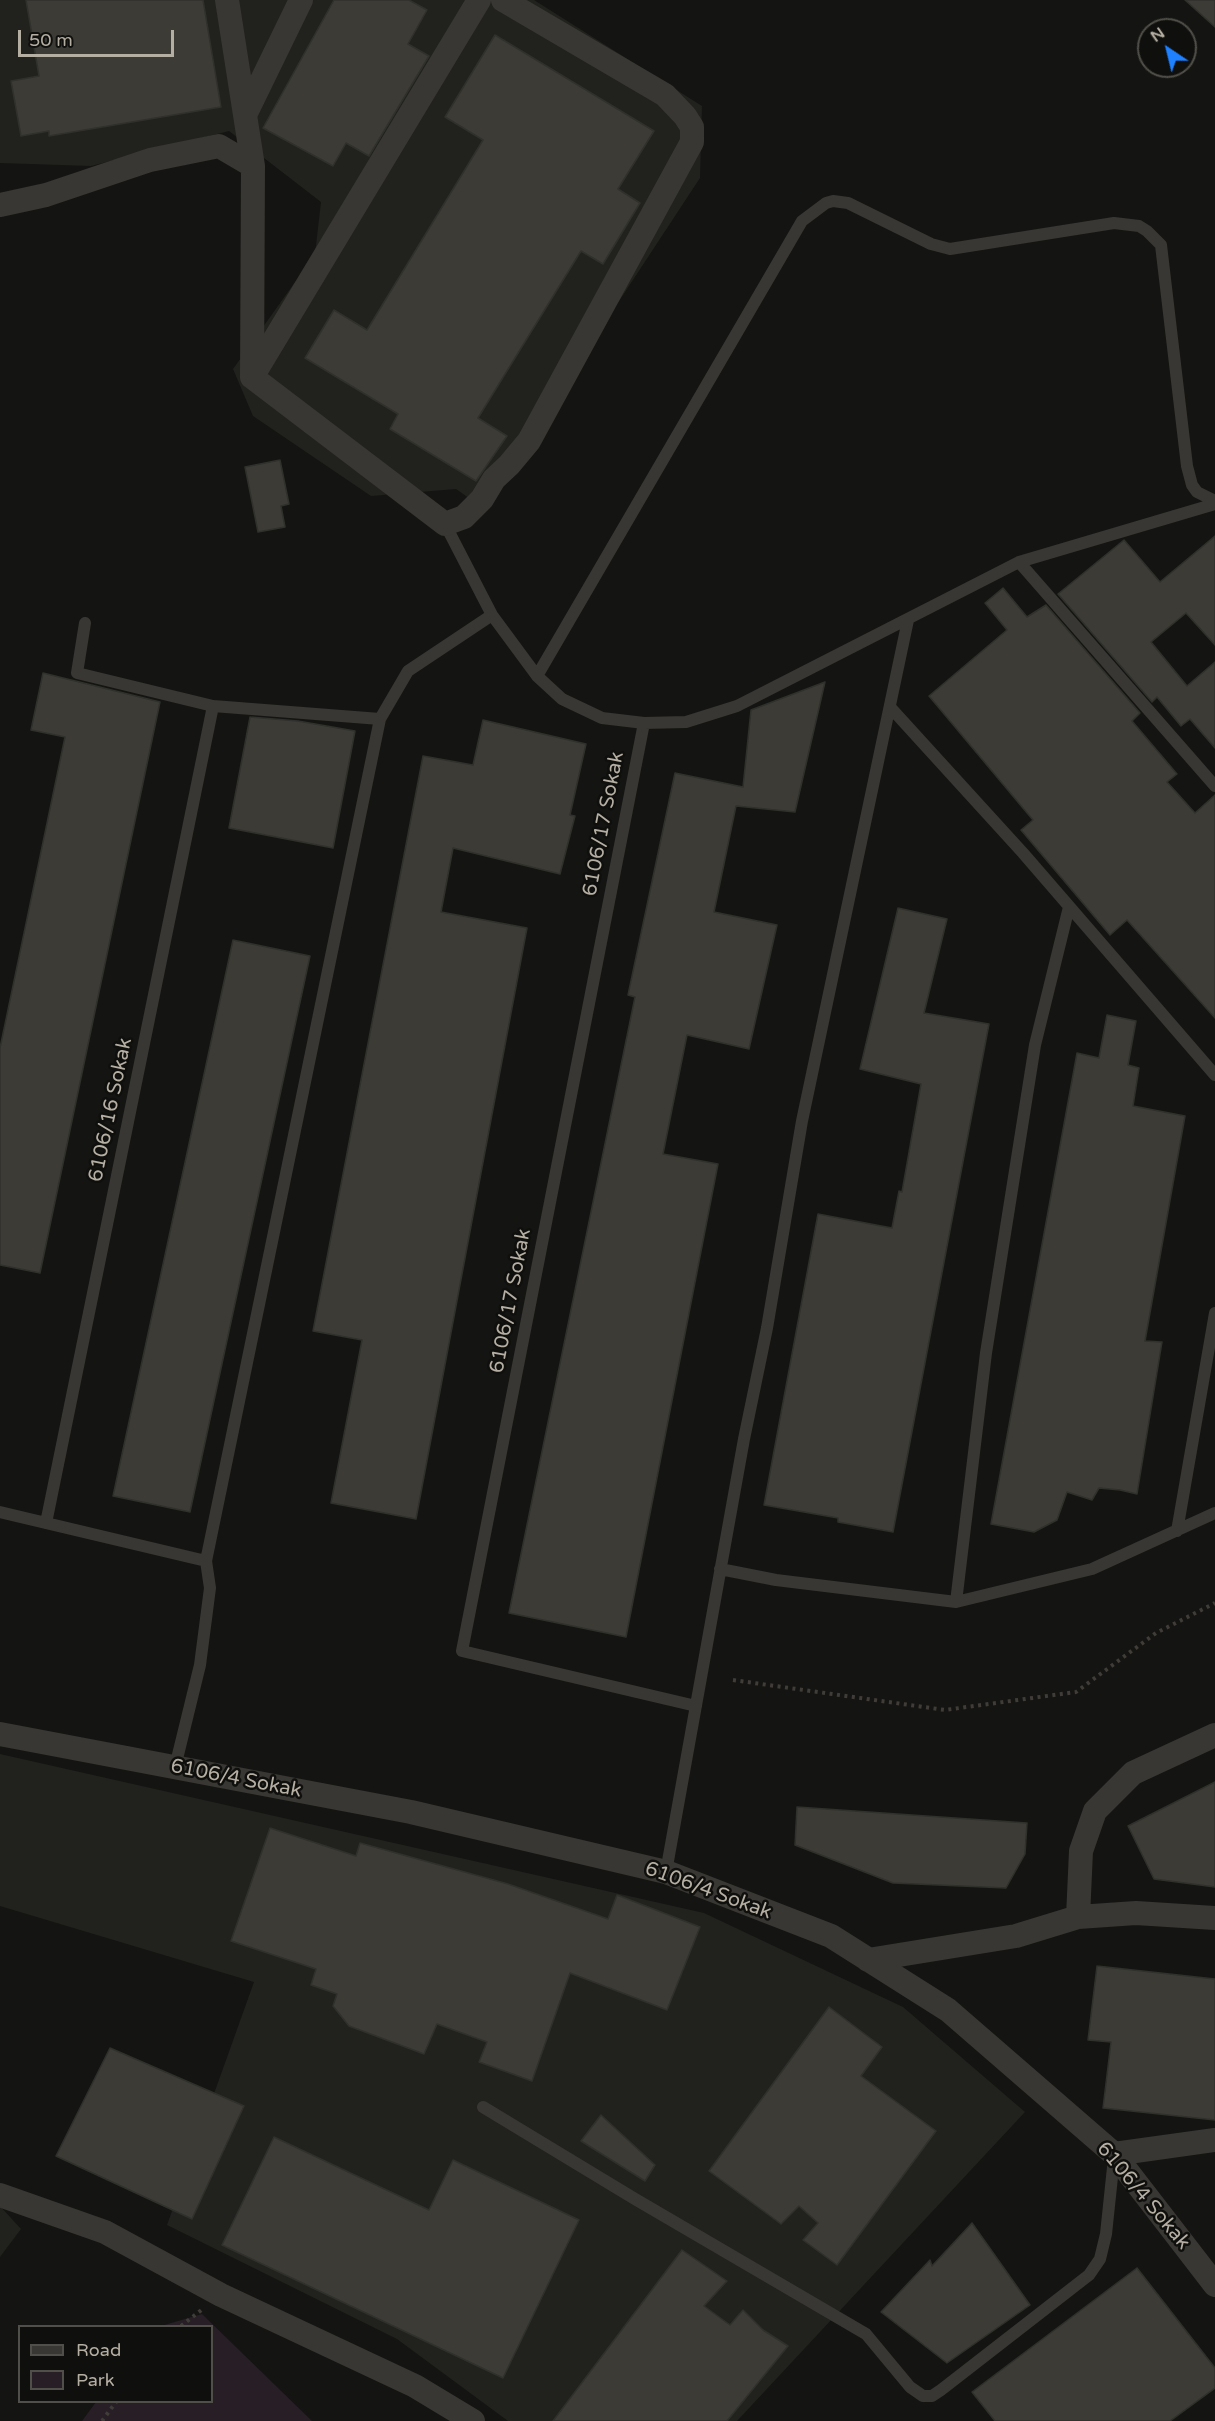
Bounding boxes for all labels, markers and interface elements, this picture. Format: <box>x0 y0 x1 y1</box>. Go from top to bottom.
scale bar <box>21 18 177 56</box>
north arrow <box>1137 18 1197 78</box>
text: N <box>1147 23 1169 47</box>
text: 50 m <box>29 29 73 51</box>
street label: 6106/17 Sokak <box>578 750 630 898</box>
street label: 6106/16 Sokak <box>84 1036 138 1184</box>
street label: 6106/17 Sokak <box>485 1227 537 1375</box>
street label: 6106/4 Sokak <box>168 1755 304 1803</box>
street label: 6106/4 Sokak <box>641 1857 775 1925</box>
street label: 6106/4 Sokak <box>1091 2137 1195 2255</box>
legend <box>18 2325 213 2403</box>
text: Road <box>76 2339 121 2361</box>
text: Park <box>76 2369 114 2391</box>

